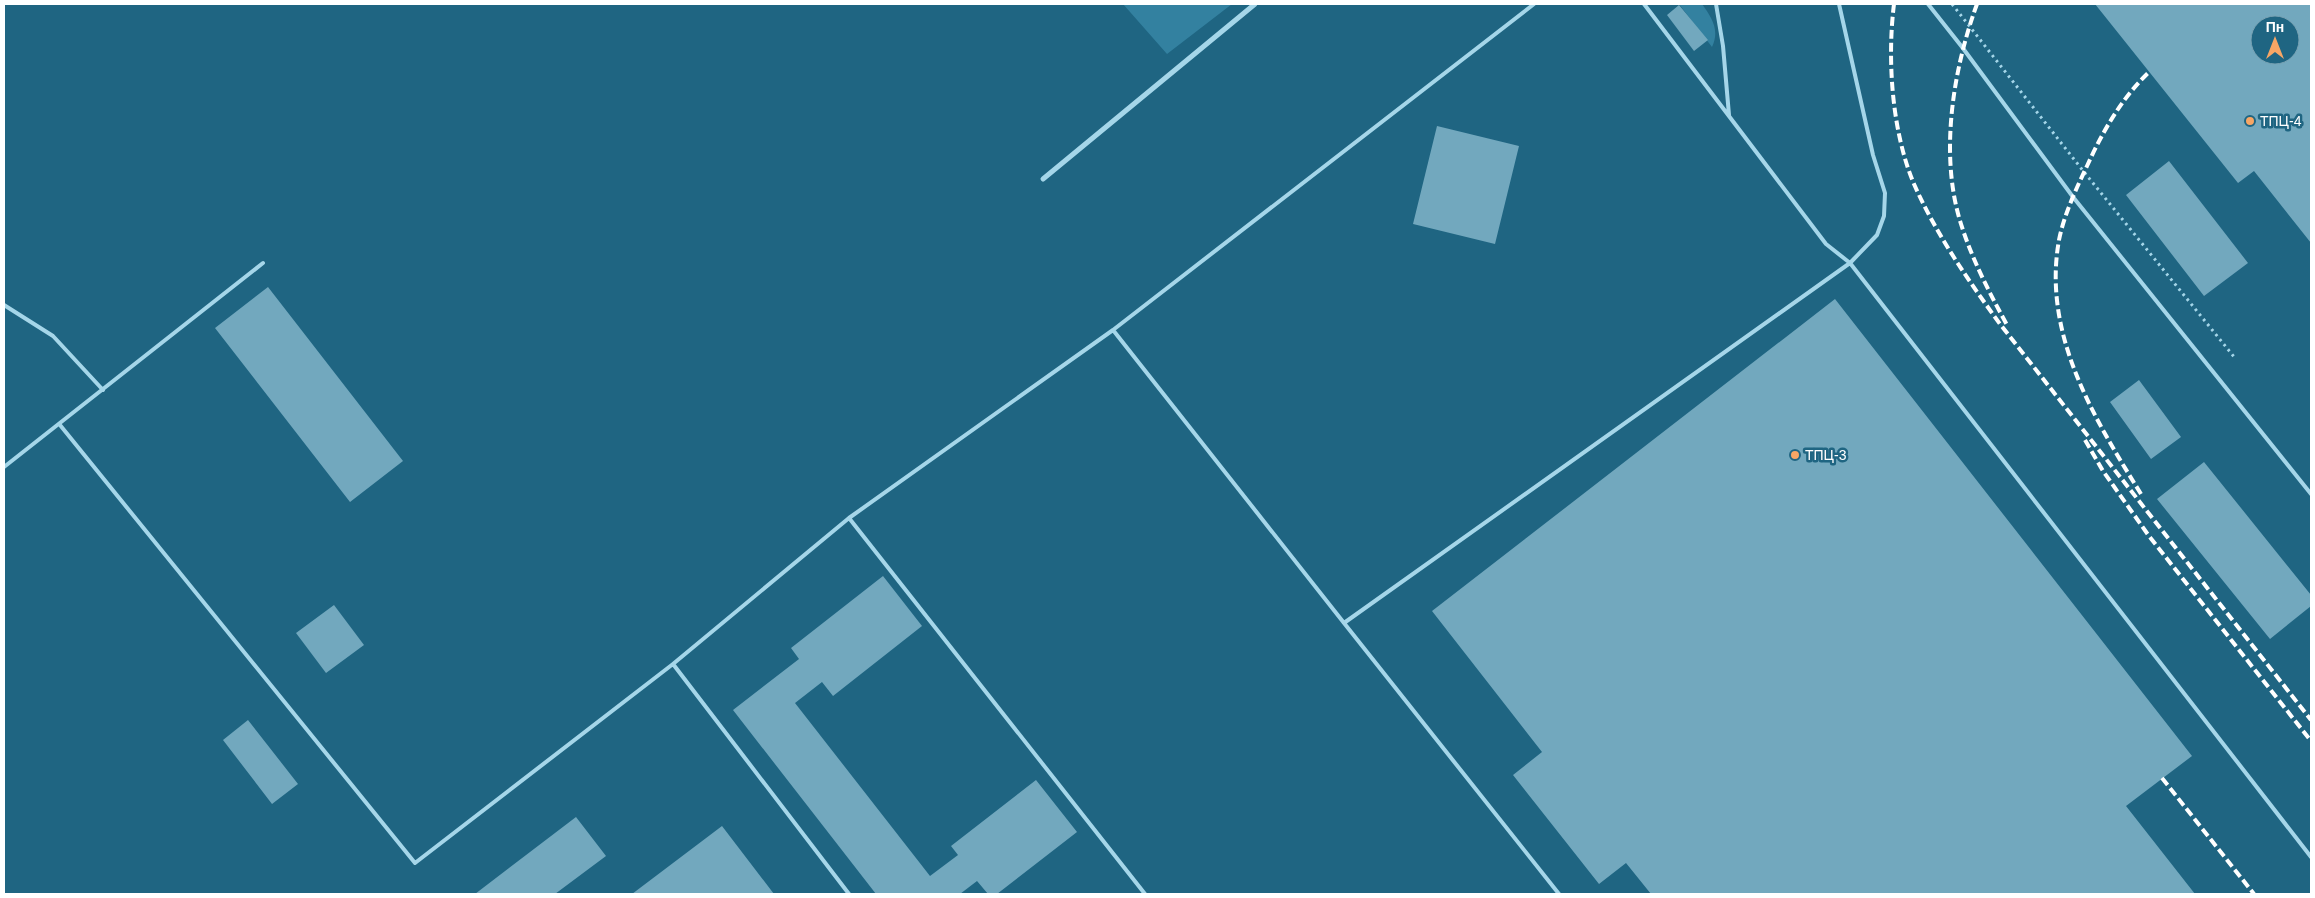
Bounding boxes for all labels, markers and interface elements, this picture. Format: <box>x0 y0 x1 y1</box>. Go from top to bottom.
north arrow <box>2250 15 2300 65</box>
text: Пн <box>2266 19 2284 35</box>
place label: ТПЦ-4 <box>2260 113 2302 129</box>
marker: ТПЦ-4 <box>2244 115 2256 127</box>
place label: ТПЦ-3 <box>1805 447 1847 463</box>
marker: ТПЦ-3 <box>1789 449 1801 461</box>

